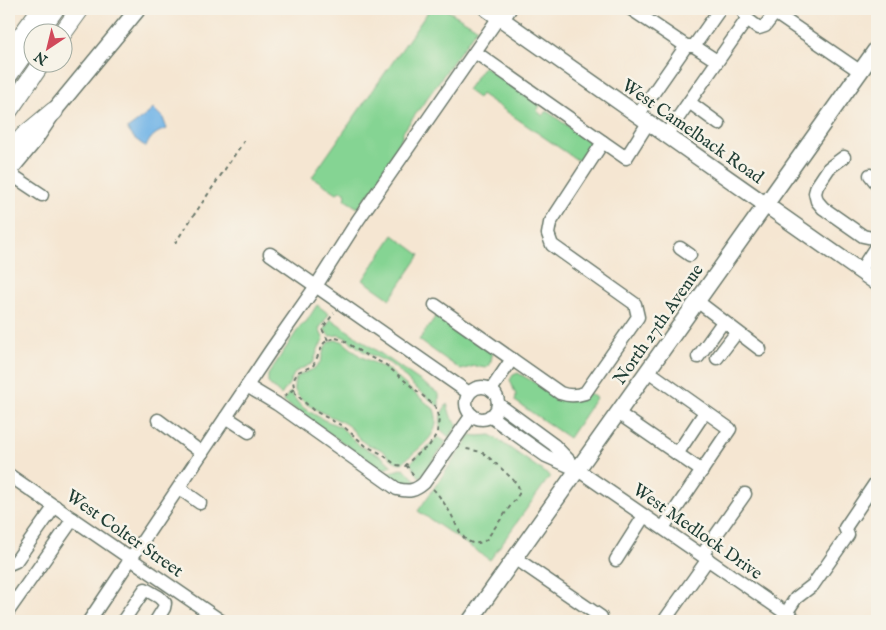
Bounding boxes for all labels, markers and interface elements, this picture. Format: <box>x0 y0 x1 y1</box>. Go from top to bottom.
north arrow <box>22 22 72 72</box>
text: N <box>31 47 52 69</box>
street label: West Camelback Road <box>617 75 768 190</box>
street label: North 27th Avenue <box>609 260 709 390</box>
street label: West Medlock Drive <box>628 479 767 586</box>
street label: West Colter Street <box>61 485 187 583</box>

